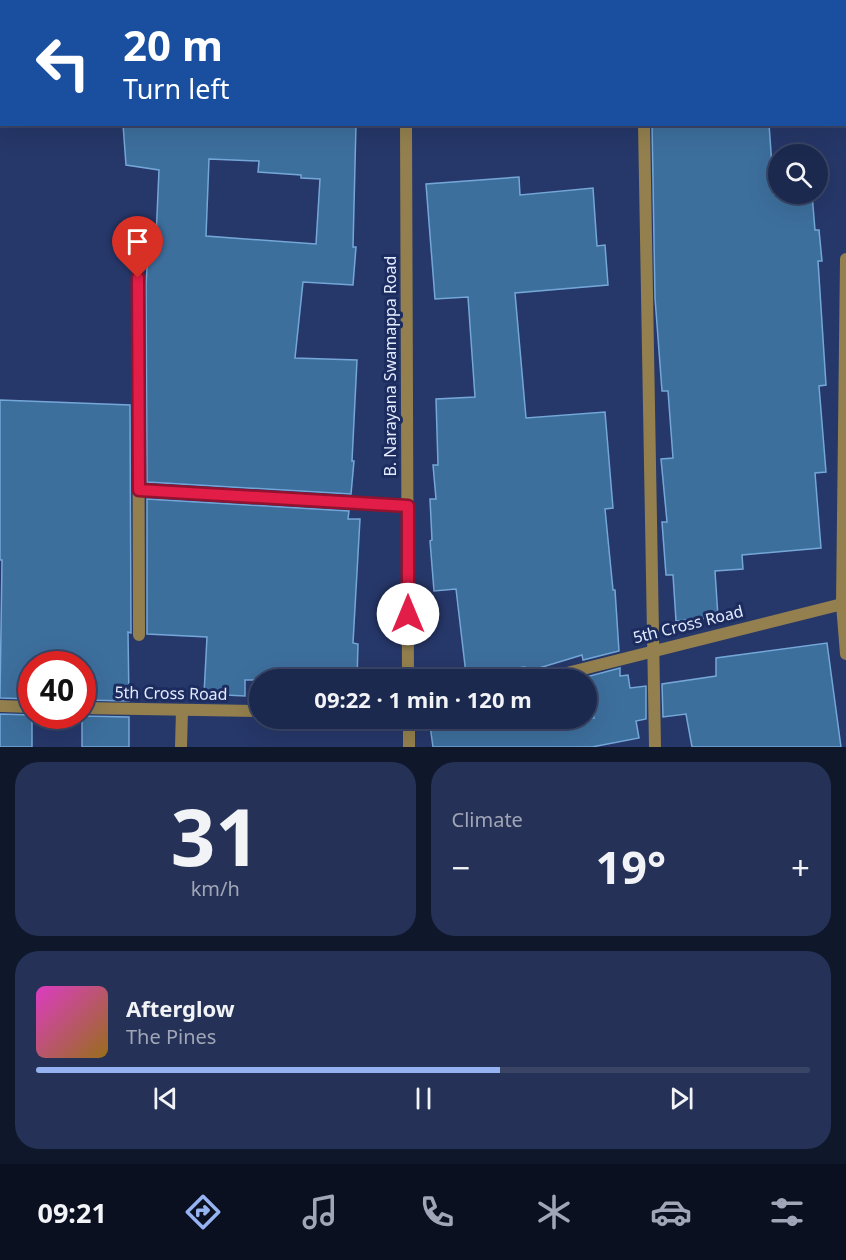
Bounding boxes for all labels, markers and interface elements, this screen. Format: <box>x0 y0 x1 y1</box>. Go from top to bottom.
text: 20 m <box>123 16 223 73</box>
icon: left <box>24 24 102 102</box>
text: Turn left <box>123 70 229 107</box>
map controls <box>768 144 828 204</box>
button: search <box>768 144 828 204</box>
pin <box>112 216 163 278</box>
icon: arrive <box>121 225 154 258</box>
street label: B. Narayana Swamappa Road <box>379 256 401 476</box>
position arrow <box>376 582 440 646</box>
street label: 5th Cross Road <box>631 600 745 648</box>
speed limit sign: 40 <box>18 651 96 729</box>
street label: 5th Cross Road <box>114 681 228 705</box>
text: 09:22 · 1 min · 120 m <box>314 684 532 714</box>
text: 31 <box>171 783 260 889</box>
text: Climate <box>452 806 523 833</box>
text: 19° <box>595 836 666 897</box>
text: − <box>452 845 470 890</box>
text: + <box>791 845 810 890</box>
text: km/h <box>191 875 240 902</box>
text: Afterglow <box>126 993 235 1023</box>
text: The Pines <box>126 1023 216 1050</box>
icon: previous <box>149 1082 182 1115</box>
icon: pause <box>407 1082 440 1115</box>
icon: next <box>665 1082 698 1115</box>
icon: directions <box>182 1191 224 1233</box>
icon: music <box>299 1191 341 1233</box>
icon: phone <box>416 1191 458 1233</box>
icon: climate <box>533 1191 575 1233</box>
icon: car <box>650 1191 692 1233</box>
icon: filters <box>766 1191 808 1233</box>
text: 09:21 <box>37 1194 107 1231</box>

